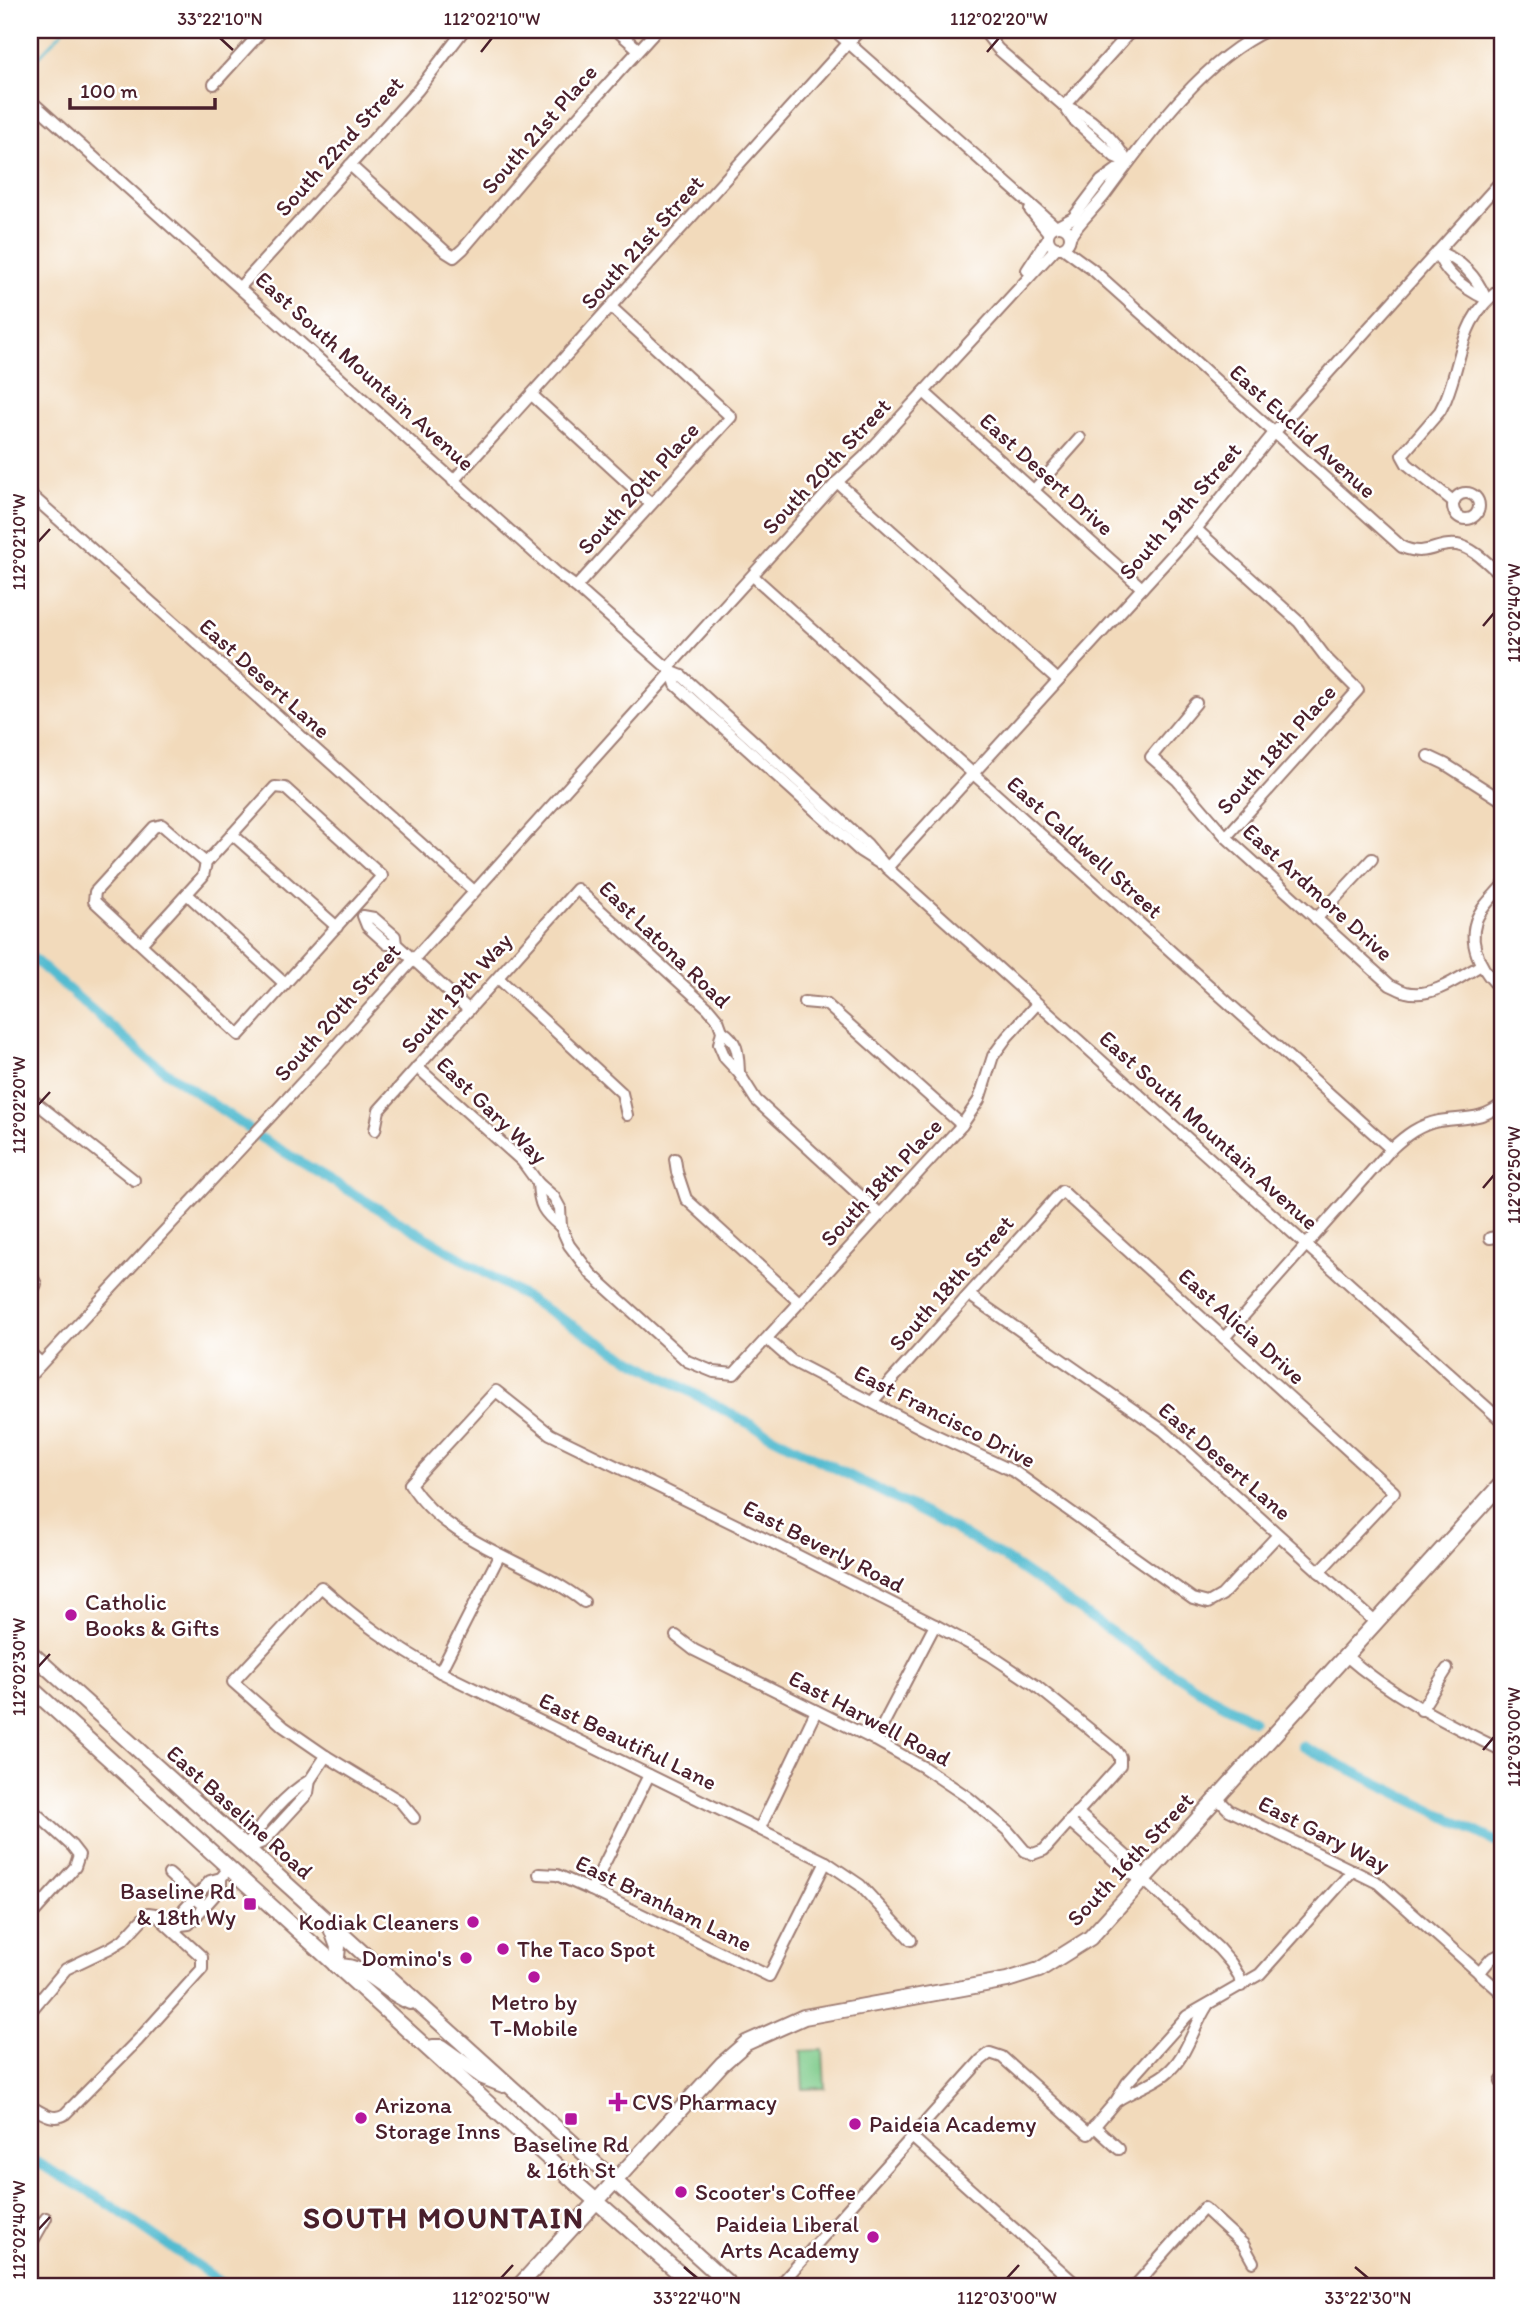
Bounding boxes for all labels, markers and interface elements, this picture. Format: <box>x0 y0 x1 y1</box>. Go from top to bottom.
text: 33°22'10"N <box>177 8 263 30</box>
text: 112°02'10"W <box>444 8 540 30</box>
text: 112°02'20"W <box>950 8 1048 30</box>
street label: South 21st Place <box>475 58 603 200</box>
scale bar <box>70 66 215 110</box>
street label: South 22nd Street <box>269 70 409 222</box>
text: 100 m <box>80 78 138 103</box>
street label: South 21st Street <box>574 169 710 315</box>
street label: East South Mountain Avenue <box>250 265 480 477</box>
street label: East Euclid Avenue <box>1224 358 1382 504</box>
street label: South 20th Street <box>756 392 896 540</box>
street label: East Desert Drive <box>974 406 1120 542</box>
street label: South 20th Place <box>571 416 705 560</box>
street label: South 19th Street <box>1113 437 1247 585</box>
text: 112°02'10"W <box>8 494 30 590</box>
text: 112°02'40"W <box>1503 563 1525 663</box>
street label: East Desert Lane <box>194 612 336 744</box>
street label: South 18th Place <box>1210 678 1342 820</box>
street label: East Caldwell Street <box>1001 770 1169 924</box>
street label: East Ardmore Drive <box>1237 817 1399 967</box>
street label: East Latona Road <box>593 874 737 1014</box>
street label: South 19th Way <box>394 926 518 1059</box>
street label: South 20th Street <box>268 937 406 1087</box>
street label: East South Mountain Avenue <box>1094 1024 1324 1236</box>
street label: East Gary Way <box>431 1050 553 1170</box>
text: 112°02'20"W <box>8 1056 30 1154</box>
street label: South 18th Place <box>814 1112 948 1252</box>
text: 112°02'50"W <box>1503 1126 1525 1224</box>
street label: South 18th Street <box>883 1209 1019 1357</box>
street label: East Alicia Drive <box>1173 1262 1311 1390</box>
street label: East Francisco Drive <box>850 1358 1040 1474</box>
street label: East Desert Lane <box>1153 1396 1297 1526</box>
street label: East Beverly Road <box>739 1493 910 1599</box>
place label: Catholic Books & Gifts <box>85 1588 220 1642</box>
marker: Catholic Books & Gifts <box>63 1607 79 1623</box>
text: 112°02'30"W <box>8 1618 30 1716</box>
street label: East Harwell Road <box>784 1663 956 1773</box>
street label: East Beautiful Lane <box>534 1686 722 1796</box>
text: 112°03'00"W <box>1503 1687 1525 1787</box>
street label: East Baseline Road <box>161 1739 319 1885</box>
street label: South 16th Street <box>1061 1786 1199 1932</box>
street label: East Gary Way <box>1254 1789 1394 1879</box>
street label: East Branham Lane <box>571 1848 757 1958</box>
place label: Baseline Rd & 18th Wy <box>120 1877 236 1931</box>
marker: Baseline Rd & 18th Wy <box>242 1896 258 1912</box>
place label: Kodiak Cleaners <box>299 1908 459 1936</box>
marker: Kodiak Cleaners <box>465 1914 481 1930</box>
place label: The Taco Spot <box>517 1935 655 1963</box>
marker: The Taco Spot <box>495 1941 511 1957</box>
place label: Domino's <box>361 1944 452 1972</box>
marker: Domino's <box>458 1950 474 1966</box>
marker: Metro by T-Mobile <box>526 1969 542 1985</box>
place label: Metro by T-Mobile <box>490 1988 578 2042</box>
place label: CVS Pharmacy <box>632 2088 777 2116</box>
place label: Arizona Storage Inns <box>375 2091 501 2145</box>
marker: CVS Pharmacy <box>610 2094 626 2110</box>
marker: Arizona Storage Inns <box>353 2110 369 2126</box>
place label: Paideia Academy <box>869 2110 1036 2138</box>
marker: Baseline Rd & 16th St <box>563 2111 579 2127</box>
marker: Paideia Academy <box>847 2116 863 2132</box>
place label: Baseline Rd & 16th St <box>513 2130 629 2184</box>
place label: Scooter's Coffee <box>695 2178 856 2206</box>
text: 112°02'40"W <box>8 2180 30 2280</box>
marker: Scooter's Coffee <box>673 2184 689 2200</box>
district label: SOUTH MOUNTAIN <box>303 2199 585 2236</box>
place label: Paideia Liberal Arts Academy <box>716 2210 859 2264</box>
marker: Paideia Liberal Arts Academy <box>865 2229 881 2245</box>
text: 112°02'50"W <box>452 2287 550 2309</box>
text: 33°22'40"N <box>653 2287 741 2309</box>
text: 112°03'00"W <box>957 2287 1057 2309</box>
text: 33°22'30"N <box>1325 2287 1411 2309</box>

